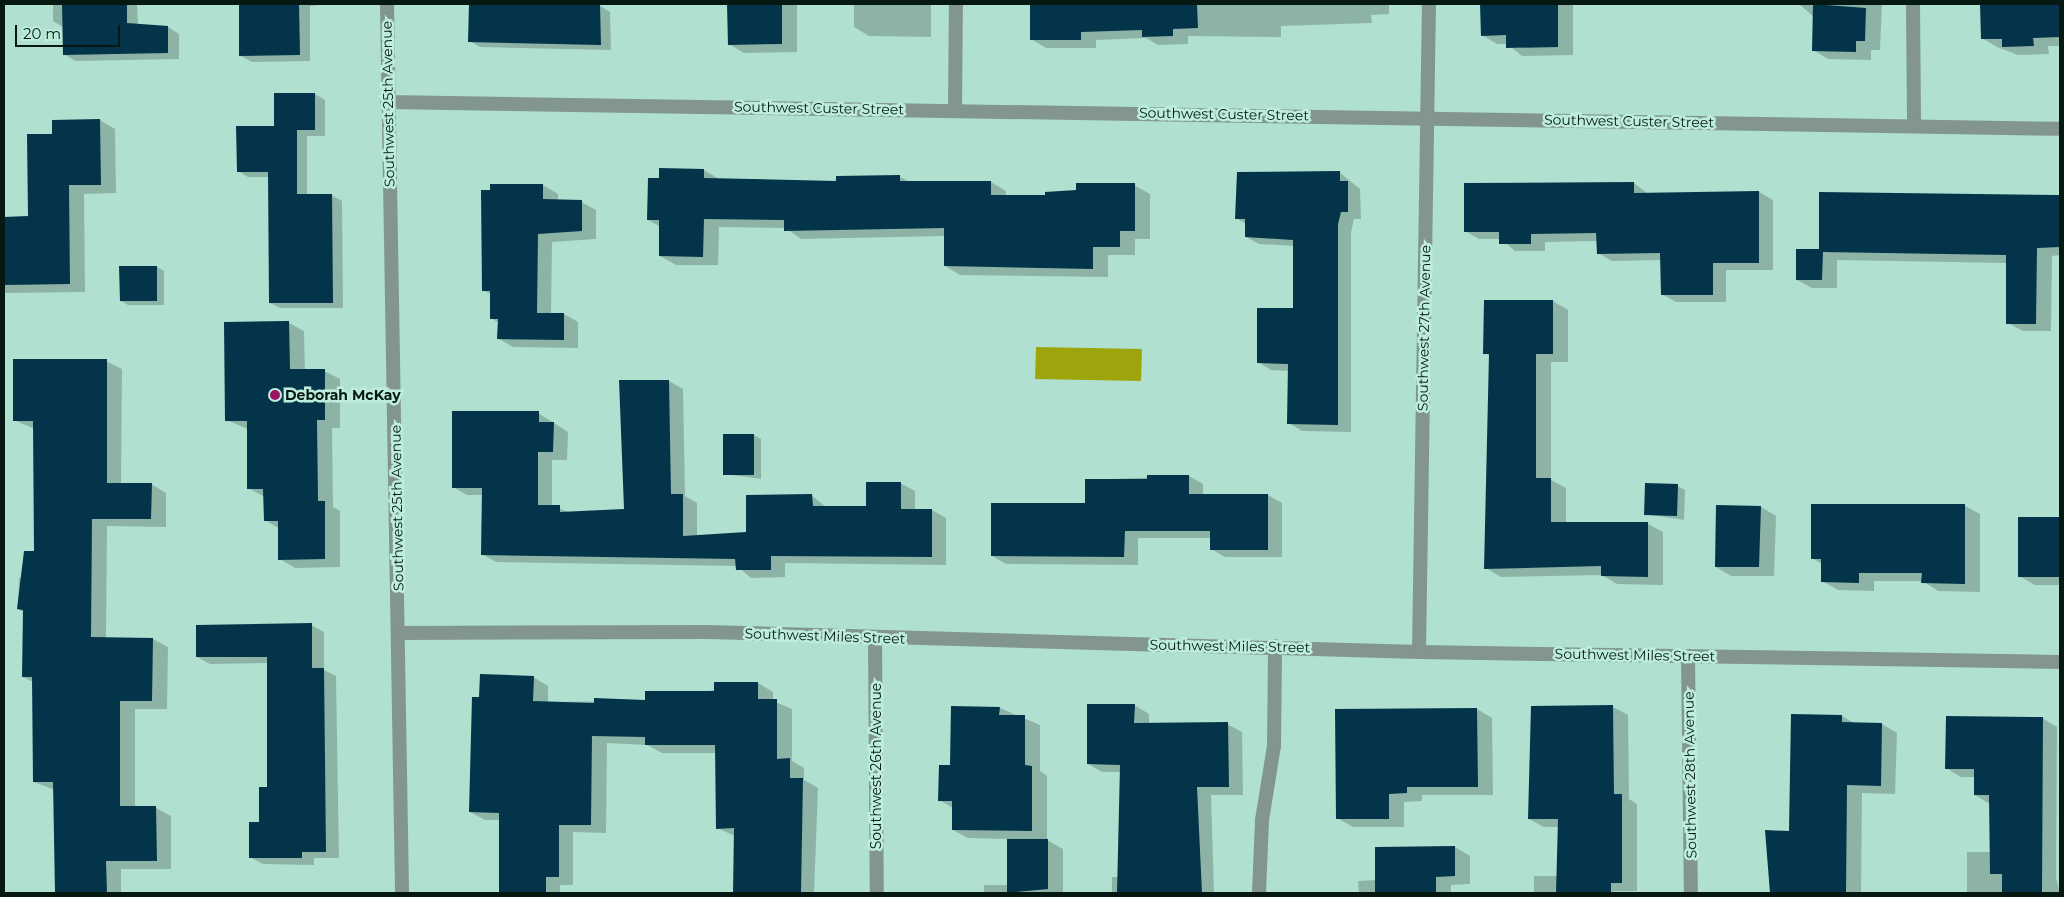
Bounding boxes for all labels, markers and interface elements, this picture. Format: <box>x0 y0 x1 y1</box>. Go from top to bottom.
scale bar <box>18 15 122 47</box>
street label: Southwest 25th Avenue <box>378 21 398 187</box>
text: 20 m <box>23 24 61 43</box>
street label: Southwest Custer Street <box>734 98 904 118</box>
street label: Southwest Custer Street <box>1139 104 1309 124</box>
street label: Southwest Custer Street <box>1544 111 1714 131</box>
street label: Southwest 27th Avenue <box>1414 245 1434 411</box>
place label: Deborah McKay <box>285 387 401 403</box>
marker: Deborah McKay <box>269 389 281 401</box>
street label: Southwest 25th Avenue <box>387 425 407 591</box>
street label: Southwest Miles Street <box>744 625 906 647</box>
street label: Southwest Miles Street <box>1150 636 1310 656</box>
street label: Southwest Miles Street <box>1555 645 1715 665</box>
street label: Southwest 26th Avenue <box>868 683 884 849</box>
street label: Southwest 28th Avenue <box>1680 691 1700 859</box>

